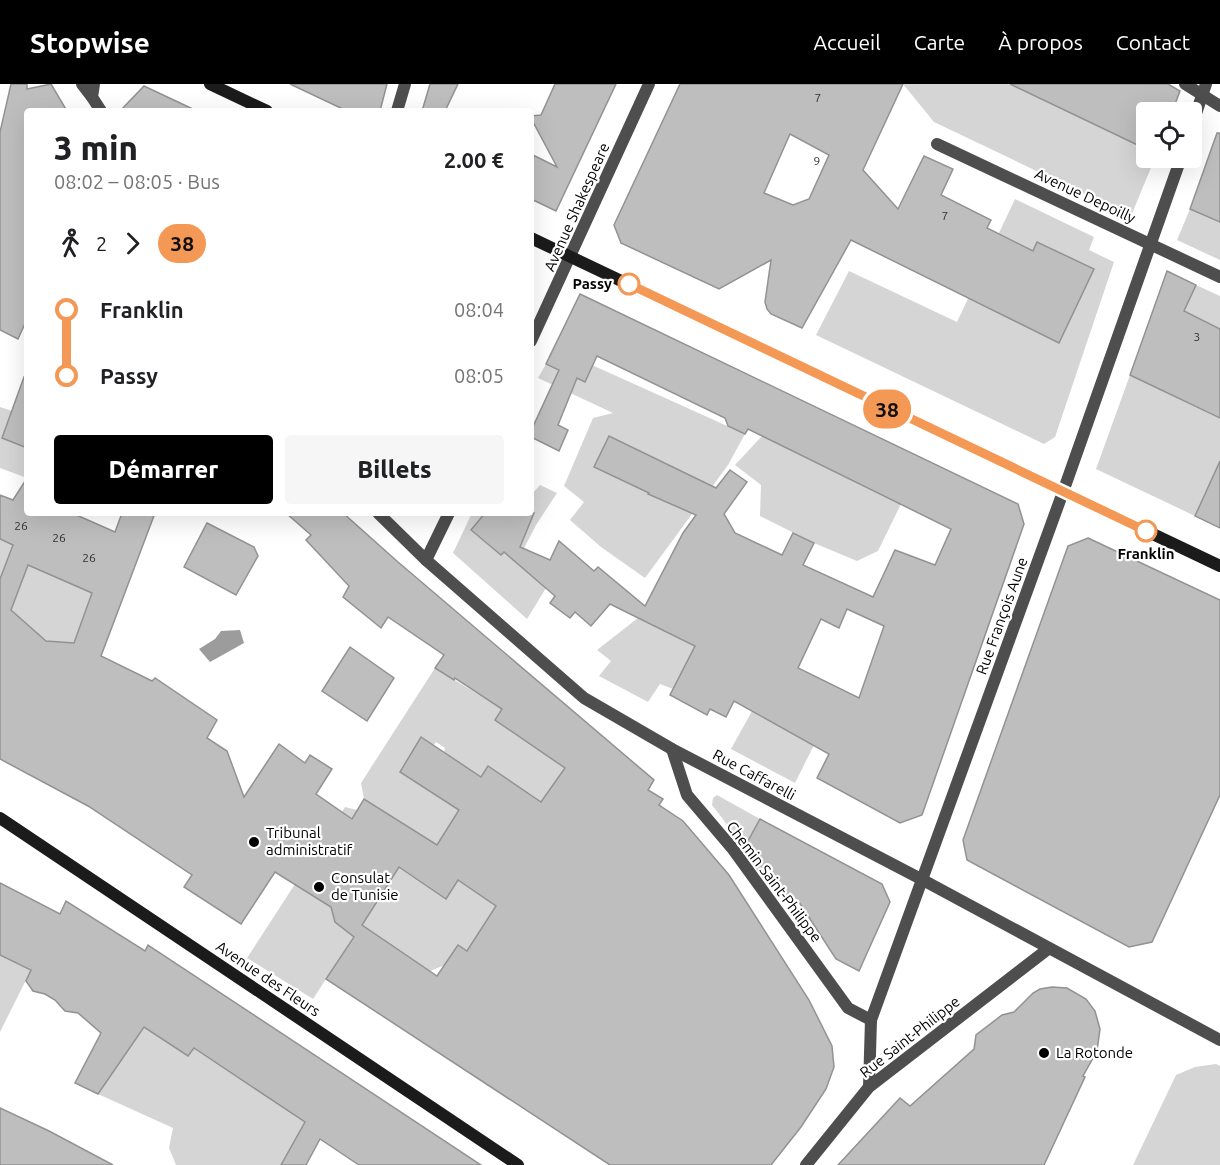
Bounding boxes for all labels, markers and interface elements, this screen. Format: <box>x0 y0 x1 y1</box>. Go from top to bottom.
text: Stopwise <box>30 27 150 58</box>
text: Accueil <box>813 30 881 54</box>
text: Carte <box>914 30 965 54</box>
text: À propos <box>998 30 1083 54</box>
text: Contact <box>1116 30 1190 54</box>
house number: 7 <box>815 91 821 104</box>
map controls <box>1136 102 1202 168</box>
button: locate <box>1136 102 1202 168</box>
text: 3 min <box>54 129 138 166</box>
street label: Avenue Shakespeare <box>541 140 613 274</box>
text: 2.00 € <box>444 147 504 172</box>
house number: 9 <box>814 154 820 167</box>
street label: Avenue Depoilly <box>1032 165 1138 226</box>
text: 08:02 – 08:05 · Bus <box>54 170 220 193</box>
house number: 7 <box>942 209 948 222</box>
icon: walk <box>54 227 87 260</box>
icon: forward <box>116 227 149 260</box>
text: 38 <box>170 231 194 255</box>
text: 2 <box>96 232 107 255</box>
marker: Passy <box>618 273 640 295</box>
place label: Passy <box>572 275 612 292</box>
text: Franklin <box>100 297 184 322</box>
text: 08:04 <box>454 298 504 321</box>
house number: 3 <box>1194 330 1200 343</box>
text: Passy <box>100 363 158 388</box>
text: 08:05 <box>454 364 504 387</box>
line badge: 38 <box>860 390 914 428</box>
text: 38 <box>875 397 899 421</box>
button: Démarrer <box>54 435 273 504</box>
button: Billets <box>285 435 504 504</box>
house number: 26 <box>14 519 28 532</box>
marker: Franklin <box>1135 520 1157 542</box>
house number: 26 <box>52 531 66 544</box>
place label: Franklin <box>1117 545 1175 562</box>
house number: 26 <box>82 551 96 564</box>
street label: Rue François Aune <box>972 555 1031 677</box>
street label: Rue Caffarelli <box>710 746 798 803</box>
street label: Chemin Saint-Philippe <box>723 818 825 945</box>
place label: Tribunal administratif <box>266 824 353 858</box>
marker: Tribunal administratif <box>247 835 261 849</box>
place label: Consulat de Tunisie <box>331 869 399 903</box>
marker: Consulat de Tunisie <box>312 880 326 894</box>
street label: Avenue des Fleurs <box>213 937 324 1020</box>
street label: Rue Saint-Philippe <box>856 992 963 1081</box>
place label: La Rotonde <box>1056 1044 1133 1061</box>
marker: La Rotonde <box>1037 1046 1051 1060</box>

